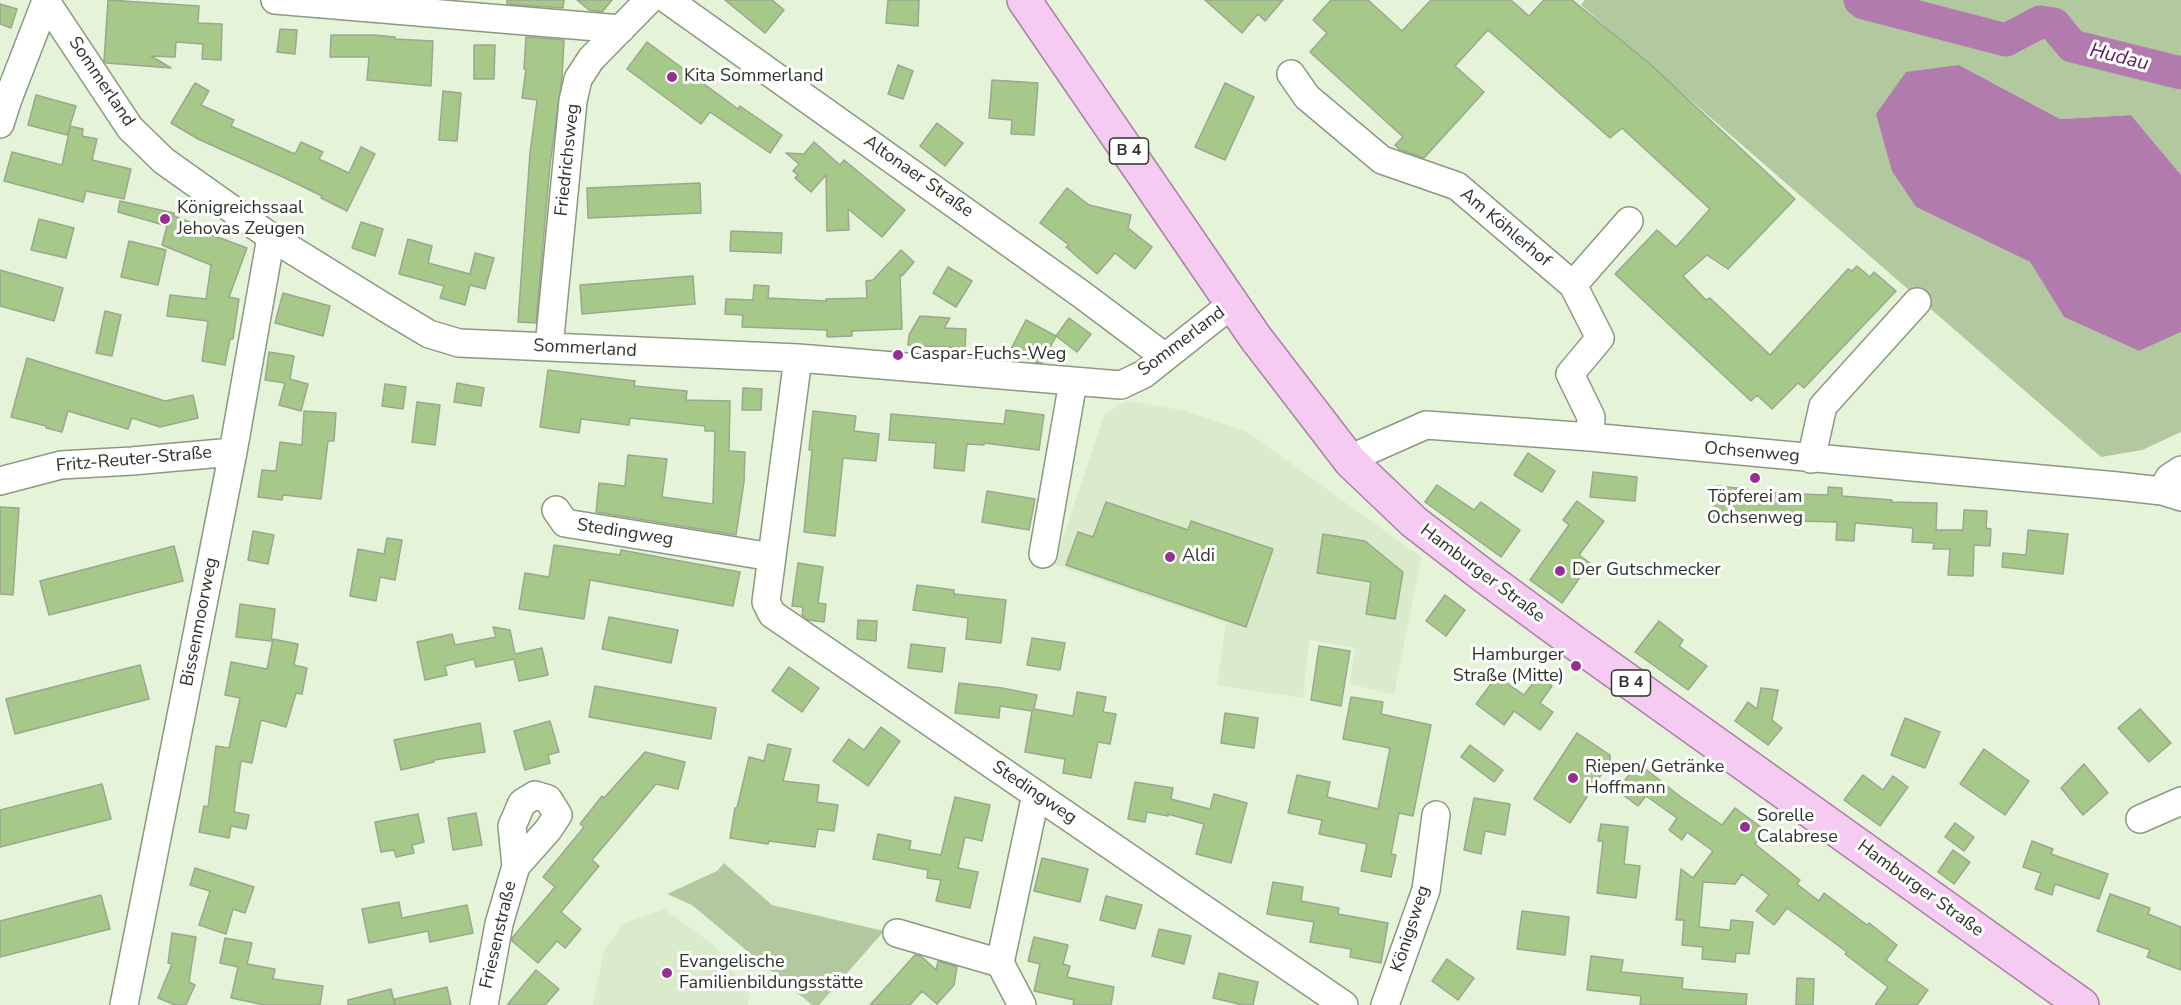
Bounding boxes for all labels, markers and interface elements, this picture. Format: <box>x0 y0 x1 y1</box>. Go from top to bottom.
street label: Sommerland <box>63 33 139 131</box>
water label: Hudau <box>2087 39 2151 77</box>
place label: Kita Sommerland <box>684 66 823 88</box>
marker: Kita Sommerland <box>665 70 679 84</box>
street label: Friedrichsweg <box>551 103 585 217</box>
street label: Altonaer Straße <box>859 131 977 223</box>
road number: B 4 <box>1110 138 1148 164</box>
street label: Am Köhlerhof <box>1455 184 1555 272</box>
place label: Königreichssaal Jehovas Zeugen <box>177 198 305 240</box>
marker: Königreichssaal Jehovas Zeugen <box>158 212 172 226</box>
street label: Sommerland <box>1134 302 1230 382</box>
street label: Sommerland <box>533 336 637 362</box>
place label: Caspar-Fuchs-Weg <box>910 344 1066 366</box>
marker: Caspar-Fuchs-Weg <box>891 348 905 362</box>
street label: Ochsenweg <box>1703 438 1801 468</box>
street label: Fritz-Reuter-Straße <box>55 442 213 478</box>
marker: Töpferei am Ochsenweg <box>1748 471 1762 485</box>
place label: Töpferei am Ochsenweg <box>1707 487 1803 530</box>
street label: Stedingweg <box>575 515 675 551</box>
street label: Hamburger Straße <box>1415 520 1549 628</box>
place label: Aldi <box>1182 546 1215 568</box>
marker: Aldi <box>1163 550 1177 564</box>
street label: Bissenmoorweg <box>177 556 223 688</box>
place label: Der Gutschmecker <box>1572 560 1721 582</box>
marker: Der Gutschmecker <box>1553 564 1567 578</box>
place label: Hamburger Straße (Mitte) <box>1453 645 1564 688</box>
marker: Hamburger Straße (Mitte) <box>1569 659 1583 673</box>
road number: B 4 <box>1612 670 1650 696</box>
street label: Stedingweg <box>988 757 1080 829</box>
place label: Riepen/ Getränke Hoffmann <box>1585 757 1724 800</box>
marker: Riepen/ Getränke Hoffmann <box>1566 771 1580 785</box>
place label: Sorelle Calabrese <box>1757 806 1838 848</box>
marker: Sorelle Calabrese <box>1738 820 1752 834</box>
street label: Hamburger Straße <box>1853 836 1987 942</box>
street label: Friesenstraße <box>476 879 522 991</box>
street label: Königsweg <box>1387 883 1435 975</box>
place label: Evangelische Familienbildungsstätte <box>679 952 863 994</box>
marker: Evangelische Familienbildungsstätte <box>660 966 674 980</box>

